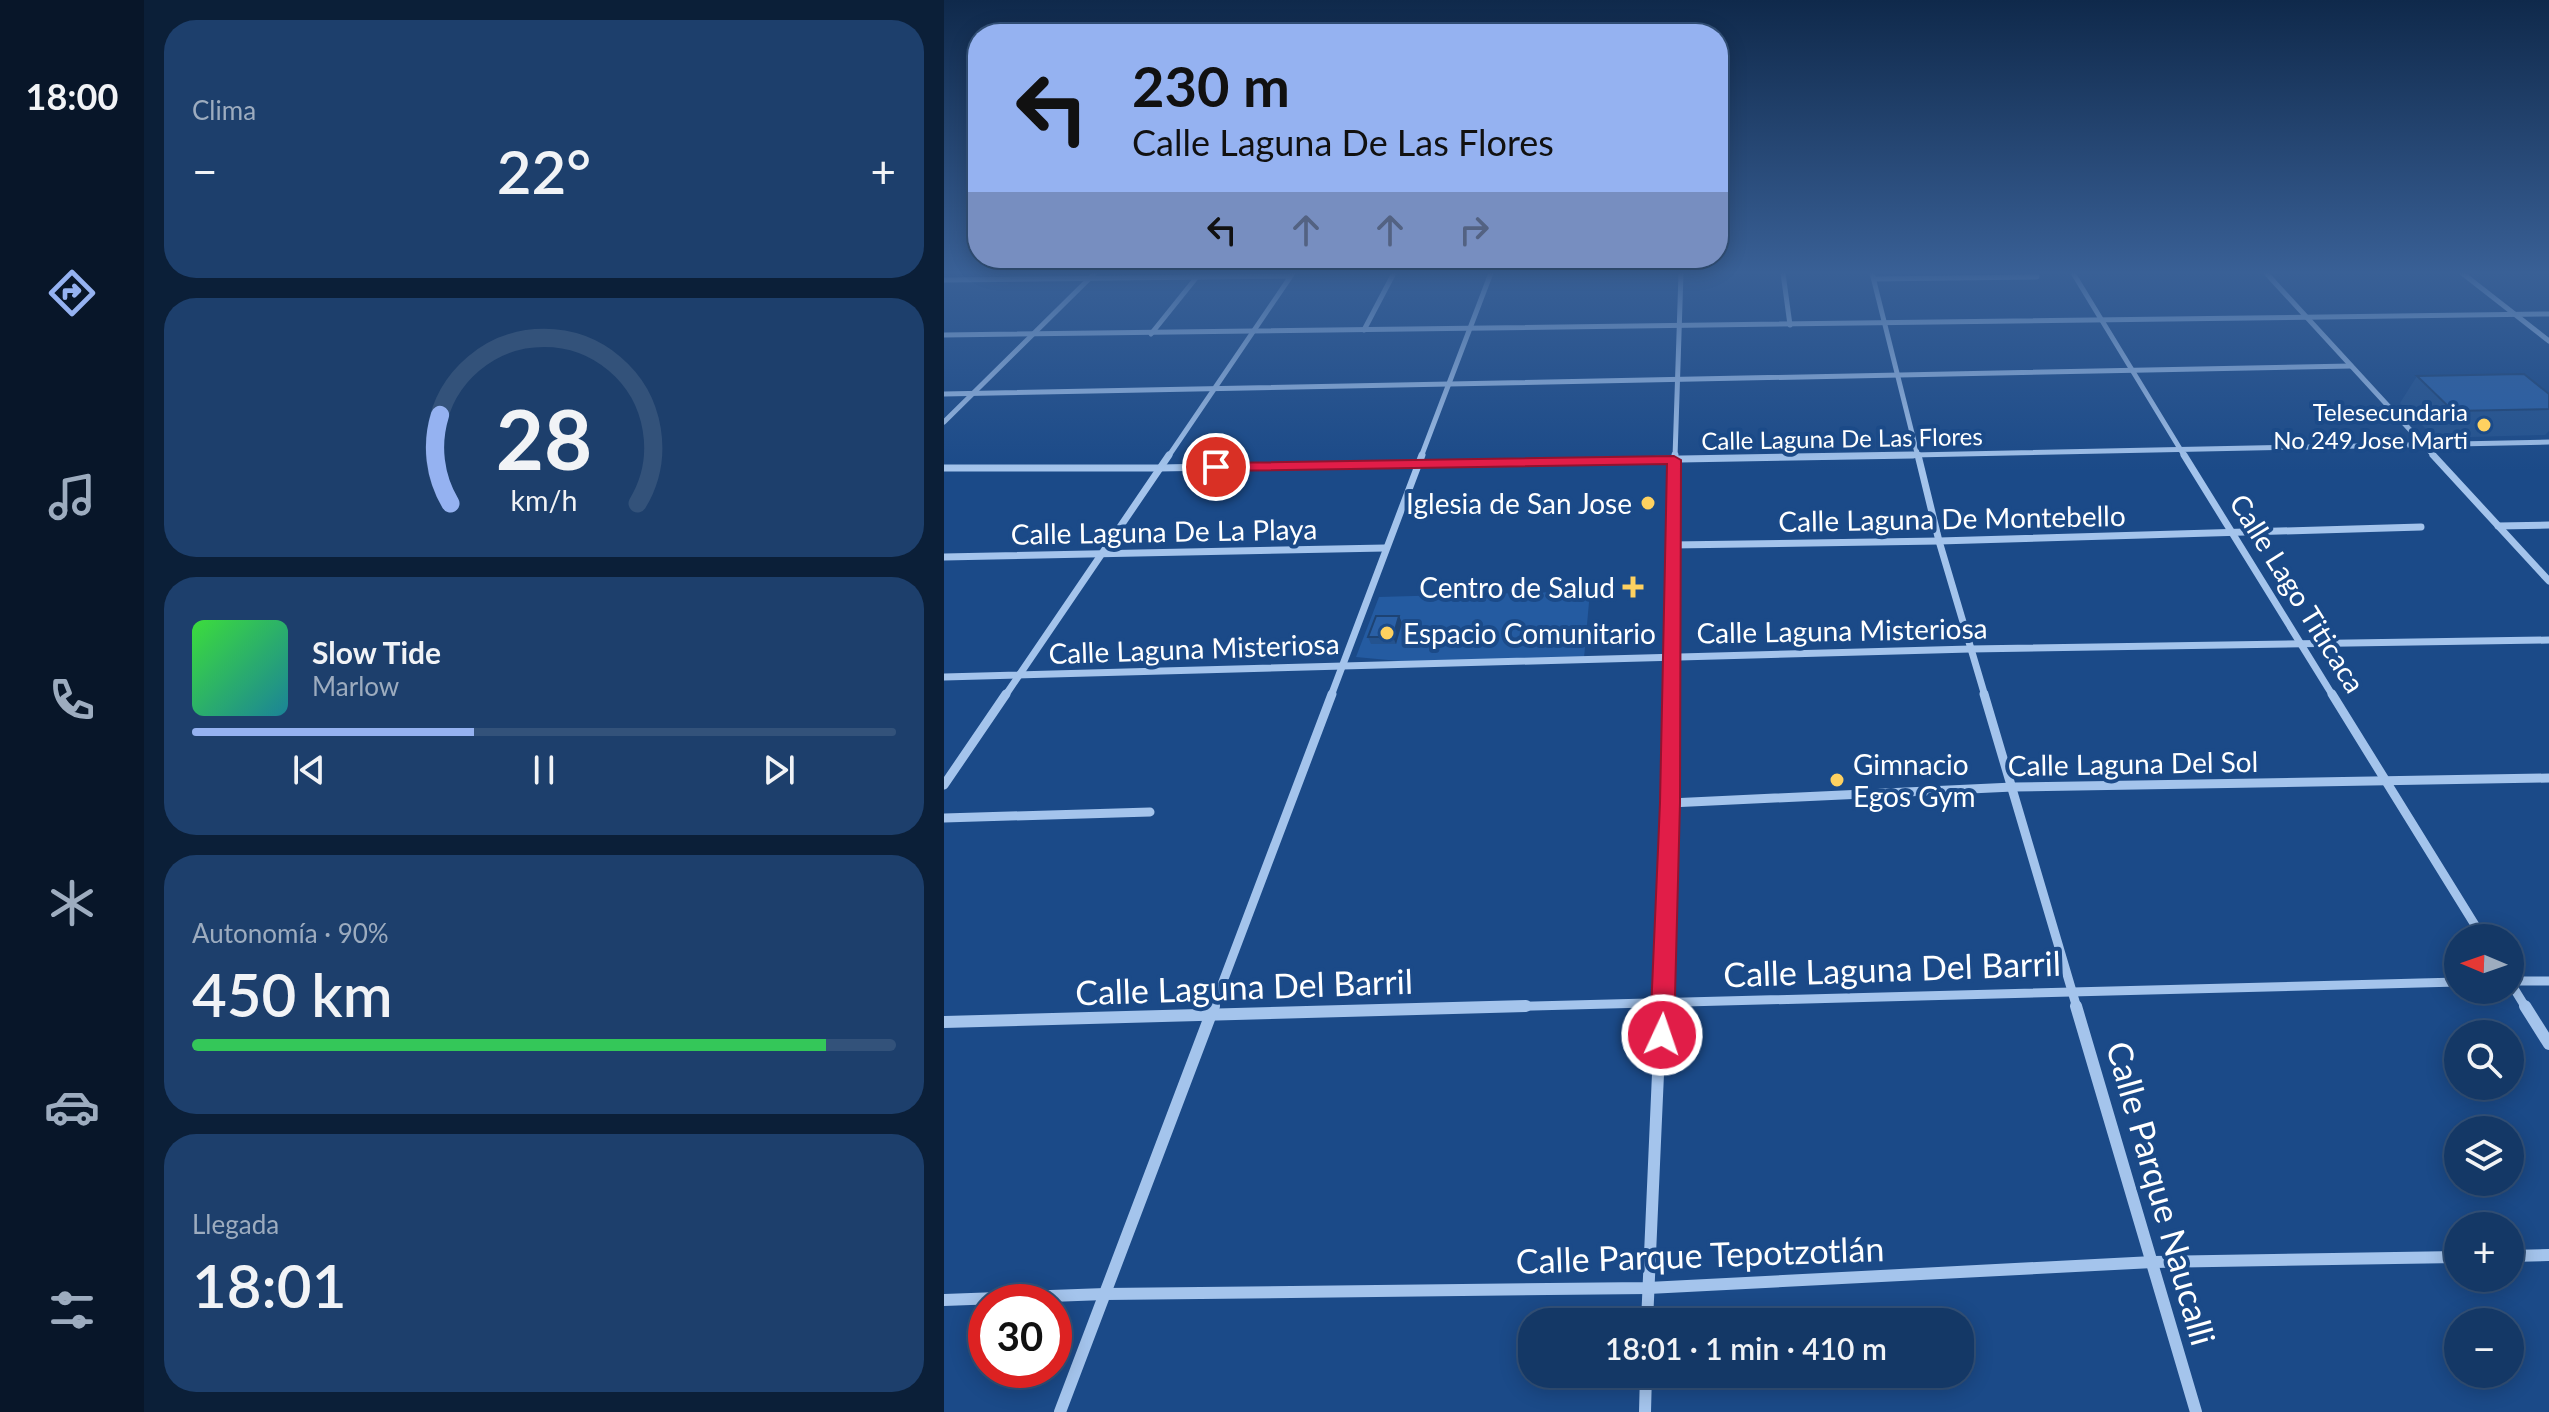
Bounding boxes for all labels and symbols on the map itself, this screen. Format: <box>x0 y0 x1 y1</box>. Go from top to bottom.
place label: Telesecundaria No 249 Jose Marti <box>2273 397 2468 454</box>
marker: Telesecundaria No 249 Jose Marti <box>2475 416 2493 434</box>
street label: Calle Laguna De Las Flores <box>1701 421 1983 455</box>
pin <box>1182 433 1250 501</box>
place label: Iglesia de San Jose <box>1406 486 1632 520</box>
street label: Calle Lago Titicaca <box>2223 487 2373 699</box>
marker: Iglesia de San Jose <box>1639 494 1657 512</box>
street label: Calle Laguna De Montebello <box>1778 498 2126 538</box>
street label: Calle Laguna De La Playa <box>1010 511 1318 551</box>
place label: Centro de Salud <box>1419 570 1615 604</box>
marker: Centro de Salud <box>1622 576 1644 598</box>
street label: Calle Laguna Misteriosa <box>1696 610 1988 650</box>
place label: Espacio Comunitario <box>1403 616 1656 650</box>
marker: Espacio Comunitario <box>1378 624 1396 642</box>
street label: Calle Laguna Misteriosa <box>1048 626 1340 670</box>
street label: Calle Laguna Del Sol <box>2008 744 2258 782</box>
place label: Gimnacio Egos Gym <box>1853 747 1976 813</box>
marker: Gimnacio Egos Gym <box>1828 771 1846 789</box>
north arrow <box>2444 924 2524 1004</box>
street label: Calle Laguna Del Barril <box>1723 942 2061 994</box>
street label: Calle Laguna Del Barril <box>1075 960 1413 1012</box>
position arrow <box>1620 993 1704 1077</box>
street label: Calle Parque Naucalli <box>2099 1036 2225 1350</box>
street label: Calle Parque Tepotzotlán <box>1515 1227 1885 1281</box>
speed limit sign: 30 <box>968 1284 1072 1388</box>

